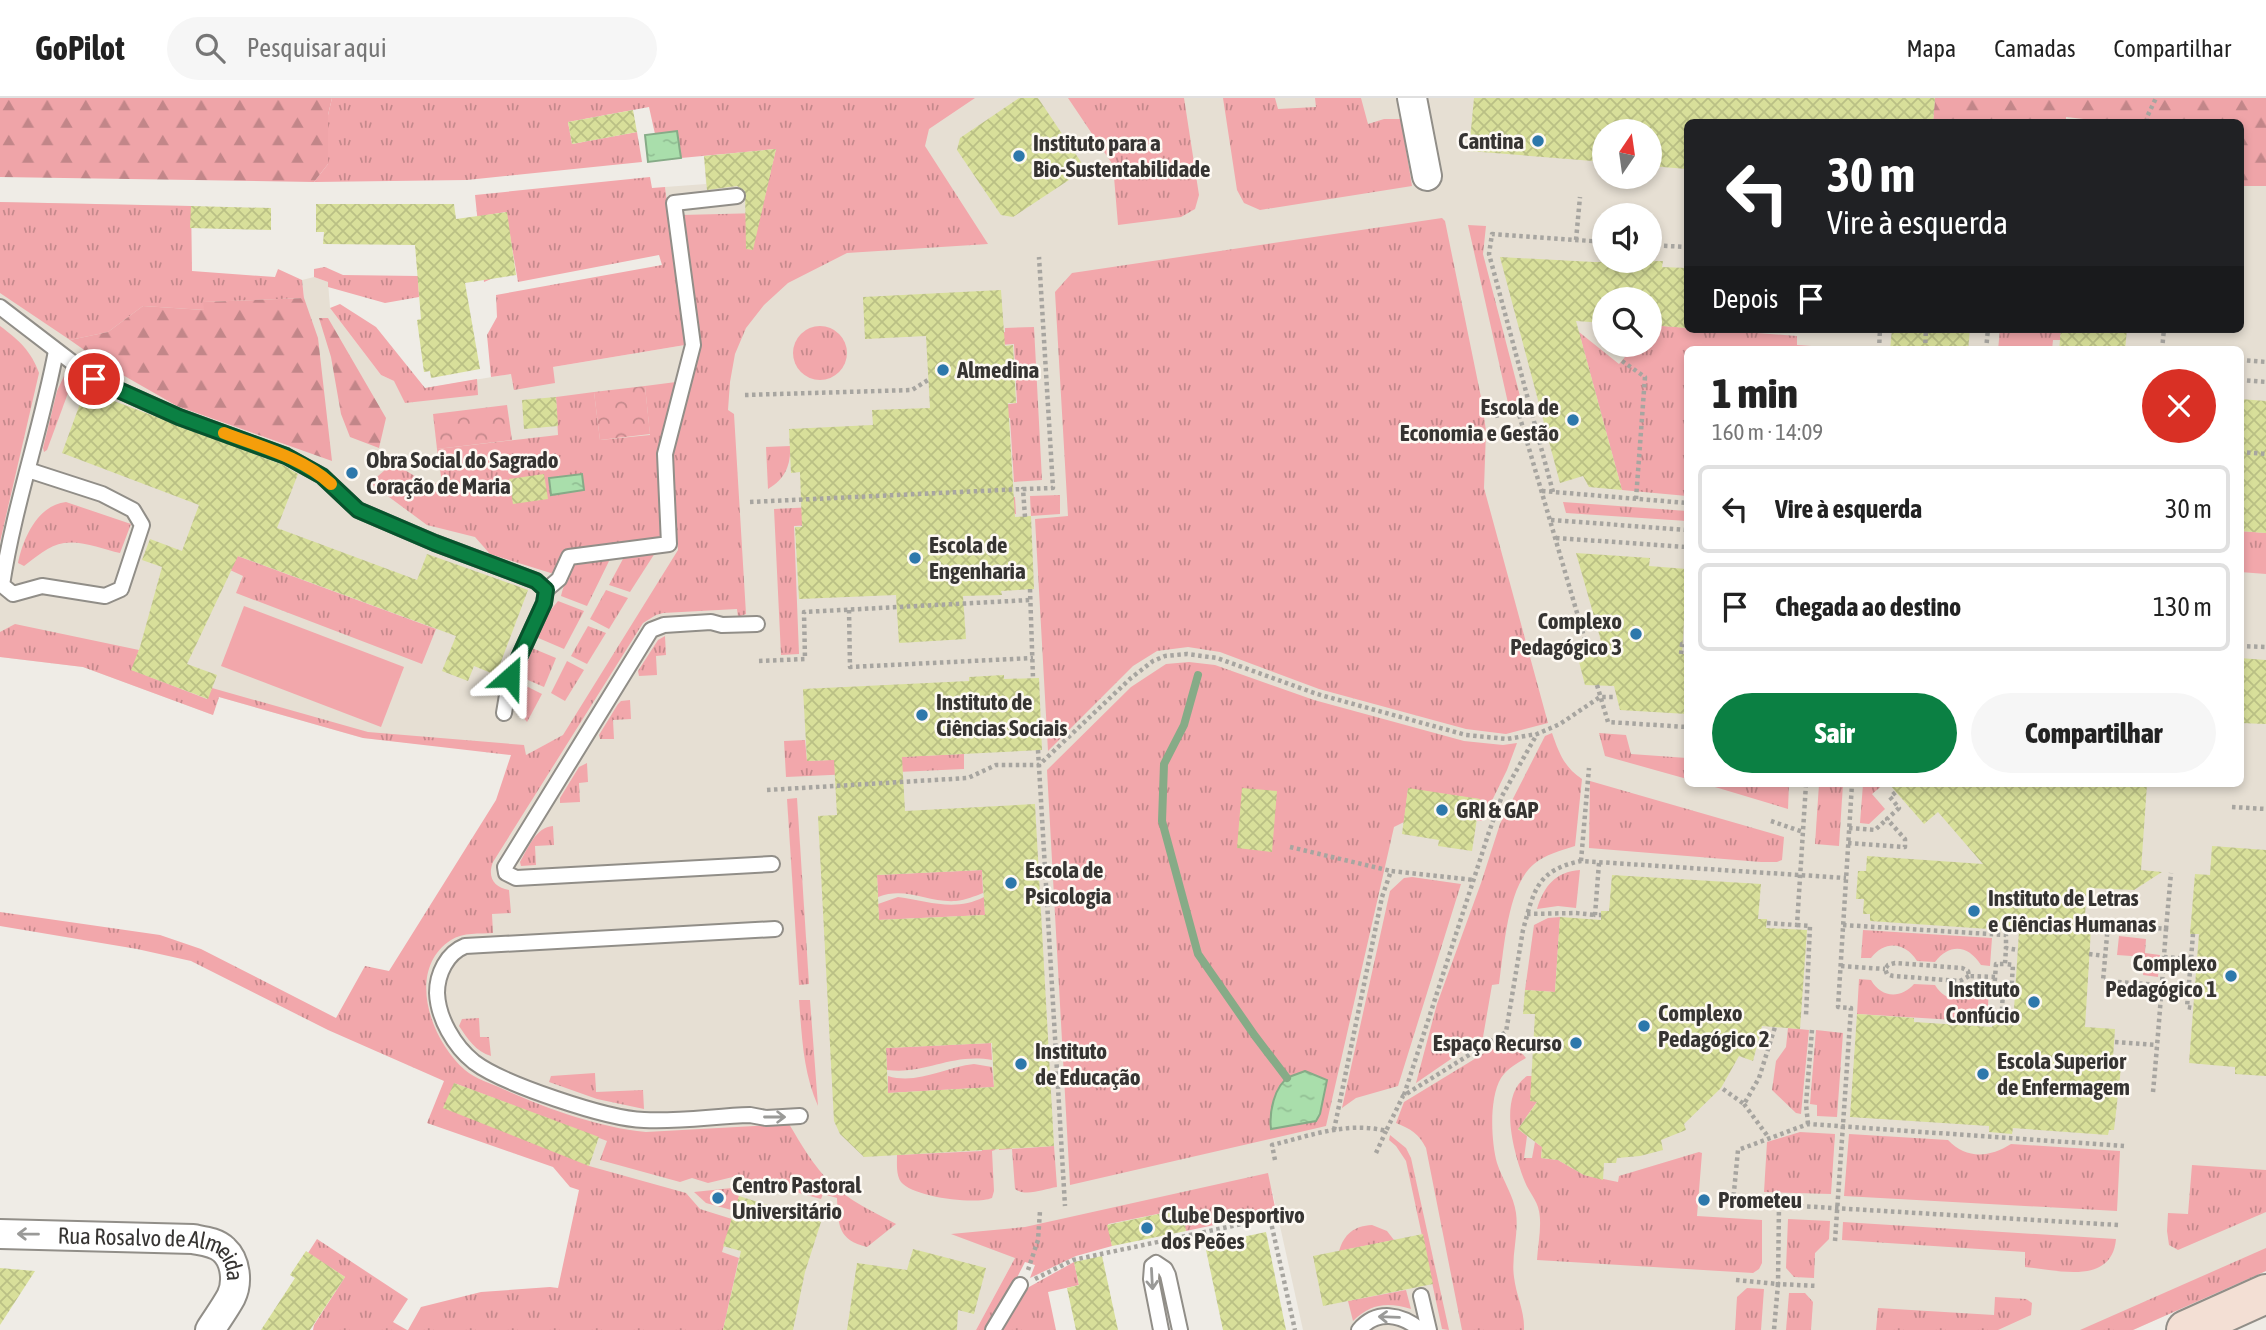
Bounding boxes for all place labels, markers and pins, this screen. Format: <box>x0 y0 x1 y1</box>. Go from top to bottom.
place label: Cantina <box>1458 128 1524 154</box>
place label: Instituto para a Bio-Sustentabilidade <box>1033 130 1210 182</box>
marker: Cantina <box>1530 133 1546 149</box>
marker: Instituto para a Bio-Sustentabilidade <box>1011 148 1027 164</box>
pin <box>64 349 124 409</box>
place label: Almedina <box>956 357 1040 383</box>
marker: Almedina <box>935 362 951 378</box>
place label: Escola de Economia e Gestão <box>1400 394 1559 446</box>
marker: Escola de Economia e Gestão <box>1565 412 1581 428</box>
place label: Obra Social do Sagrado Coração de Maria <box>366 447 559 499</box>
marker: Obra Social do Sagrado Coração de Maria <box>344 465 360 481</box>
place label: Escola de Engenharia <box>929 532 1026 584</box>
marker: Escola de Engenharia <box>907 550 923 566</box>
place label: Complexo Pedagógico 3 <box>1510 608 1622 660</box>
marker: Complexo Pedagógico 3 <box>1628 626 1644 642</box>
place label: Instituto de Ciências Sociais <box>936 689 1067 741</box>
marker: Instituto de Ciências Sociais <box>914 707 930 723</box>
place label: GRI & GAP <box>1456 797 1539 823</box>
marker: GRI & GAP <box>1434 802 1450 818</box>
place label: Escola de Psicologia <box>1025 857 1112 909</box>
marker: Escola de Psicologia <box>1003 875 1019 891</box>
place label: Instituto de Letras e Ciências Humanas <box>1988 885 2156 937</box>
marker: Instituto de Letras e Ciências Humanas <box>1966 903 1982 919</box>
place label: Complexo Pedagógico 1 <box>2105 950 2217 1002</box>
marker: Complexo Pedagógico 1 <box>2223 968 2239 984</box>
place label: Instituto Confúcio <box>1946 976 2020 1028</box>
marker: Instituto Confúcio <box>2026 994 2042 1010</box>
place label: Complexo Pedagógico 2 <box>1658 1000 1770 1052</box>
marker: Complexo Pedagógico 2 <box>1636 1018 1652 1034</box>
place label: Espaço Recurso <box>1433 1030 1562 1056</box>
marker: Espaço Recurso <box>1568 1035 1584 1051</box>
place label: Instituto de Educação <box>1035 1038 1141 1090</box>
place label: Escola Superior de Enfermagem <box>1997 1048 2130 1100</box>
marker: Instituto de Educação <box>1013 1056 1029 1072</box>
marker: Escola Superior de Enfermagem <box>1975 1066 1991 1082</box>
place label: Centro Pastoral Universitário <box>732 1172 862 1224</box>
place label: Prometeu <box>1718 1187 1802 1213</box>
marker: Centro Pastoral Universitário <box>710 1190 726 1206</box>
marker: Prometeu <box>1696 1192 1712 1208</box>
place label: Clube Desportivo dos Peões <box>1161 1202 1305 1254</box>
marker: Clube Desportivo dos Peões <box>1139 1220 1155 1236</box>

